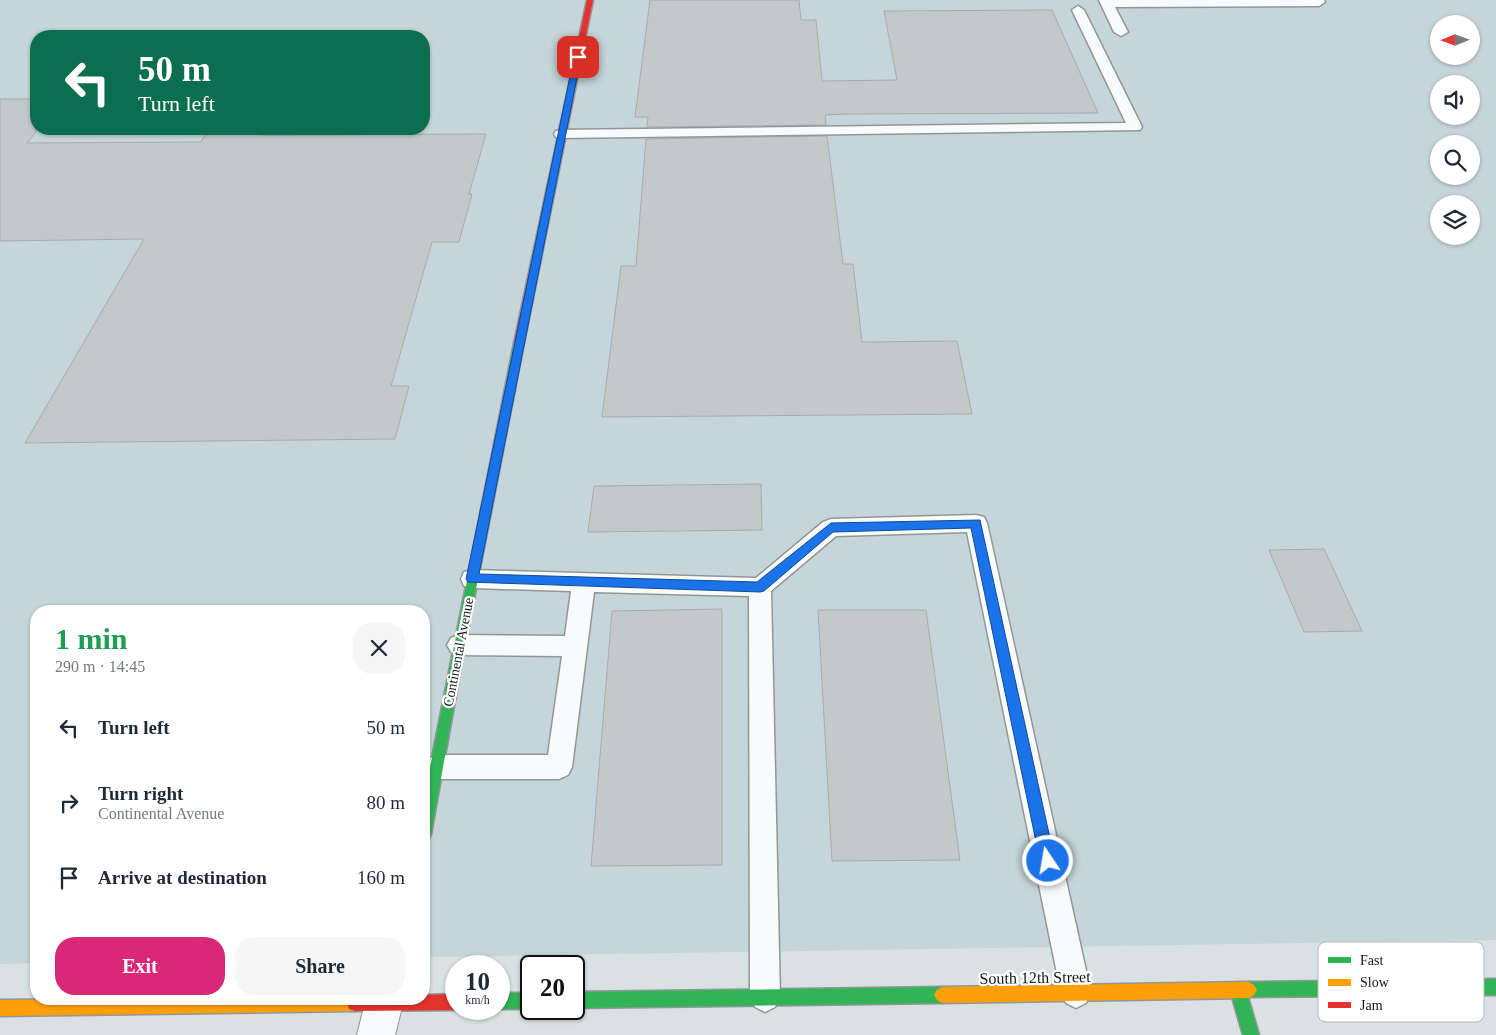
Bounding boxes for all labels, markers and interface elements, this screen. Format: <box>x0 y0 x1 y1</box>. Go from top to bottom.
north arrow <box>1430 15 1480 65</box>
map controls <box>1430 15 1480 245</box>
pin <box>557 36 599 78</box>
icon: arrive <box>564 43 592 71</box>
icon: left <box>55 50 120 115</box>
text: 50 m <box>138 50 211 89</box>
button: sound <box>1430 75 1480 125</box>
text: Turn left <box>138 91 215 116</box>
button: search <box>1430 135 1480 185</box>
button: layers <box>1430 195 1480 245</box>
street label: Continental Avenue <box>441 596 476 708</box>
text: 1 min <box>55 622 128 655</box>
button: close <box>353 622 405 674</box>
text: 290 m · 14:45 <box>55 658 145 675</box>
icon: left <box>55 714 83 742</box>
text: Turn left <box>98 717 170 738</box>
text: 50 m <box>366 717 405 738</box>
text: Turn right <box>98 783 183 804</box>
icon: right <box>55 789 83 817</box>
text: 80 m <box>366 792 405 813</box>
text: Continental Avenue <box>98 805 224 822</box>
position arrow <box>1021 834 1073 886</box>
icon: arrive <box>55 864 83 892</box>
text: Arrive at destination <box>98 867 267 888</box>
text: 160 m <box>357 867 405 888</box>
button: Exit <box>55 937 225 995</box>
button: Share <box>235 937 405 995</box>
legend <box>1318 942 1484 1022</box>
text: Fast <box>1360 953 1383 968</box>
speed limit sign: 20 <box>520 955 585 1020</box>
text: 10 <box>465 968 490 995</box>
street label: South 12th Street <box>979 968 1091 987</box>
text: Slow <box>1360 975 1390 990</box>
text: km/h <box>465 993 490 1007</box>
text: Jam <box>1360 998 1383 1013</box>

